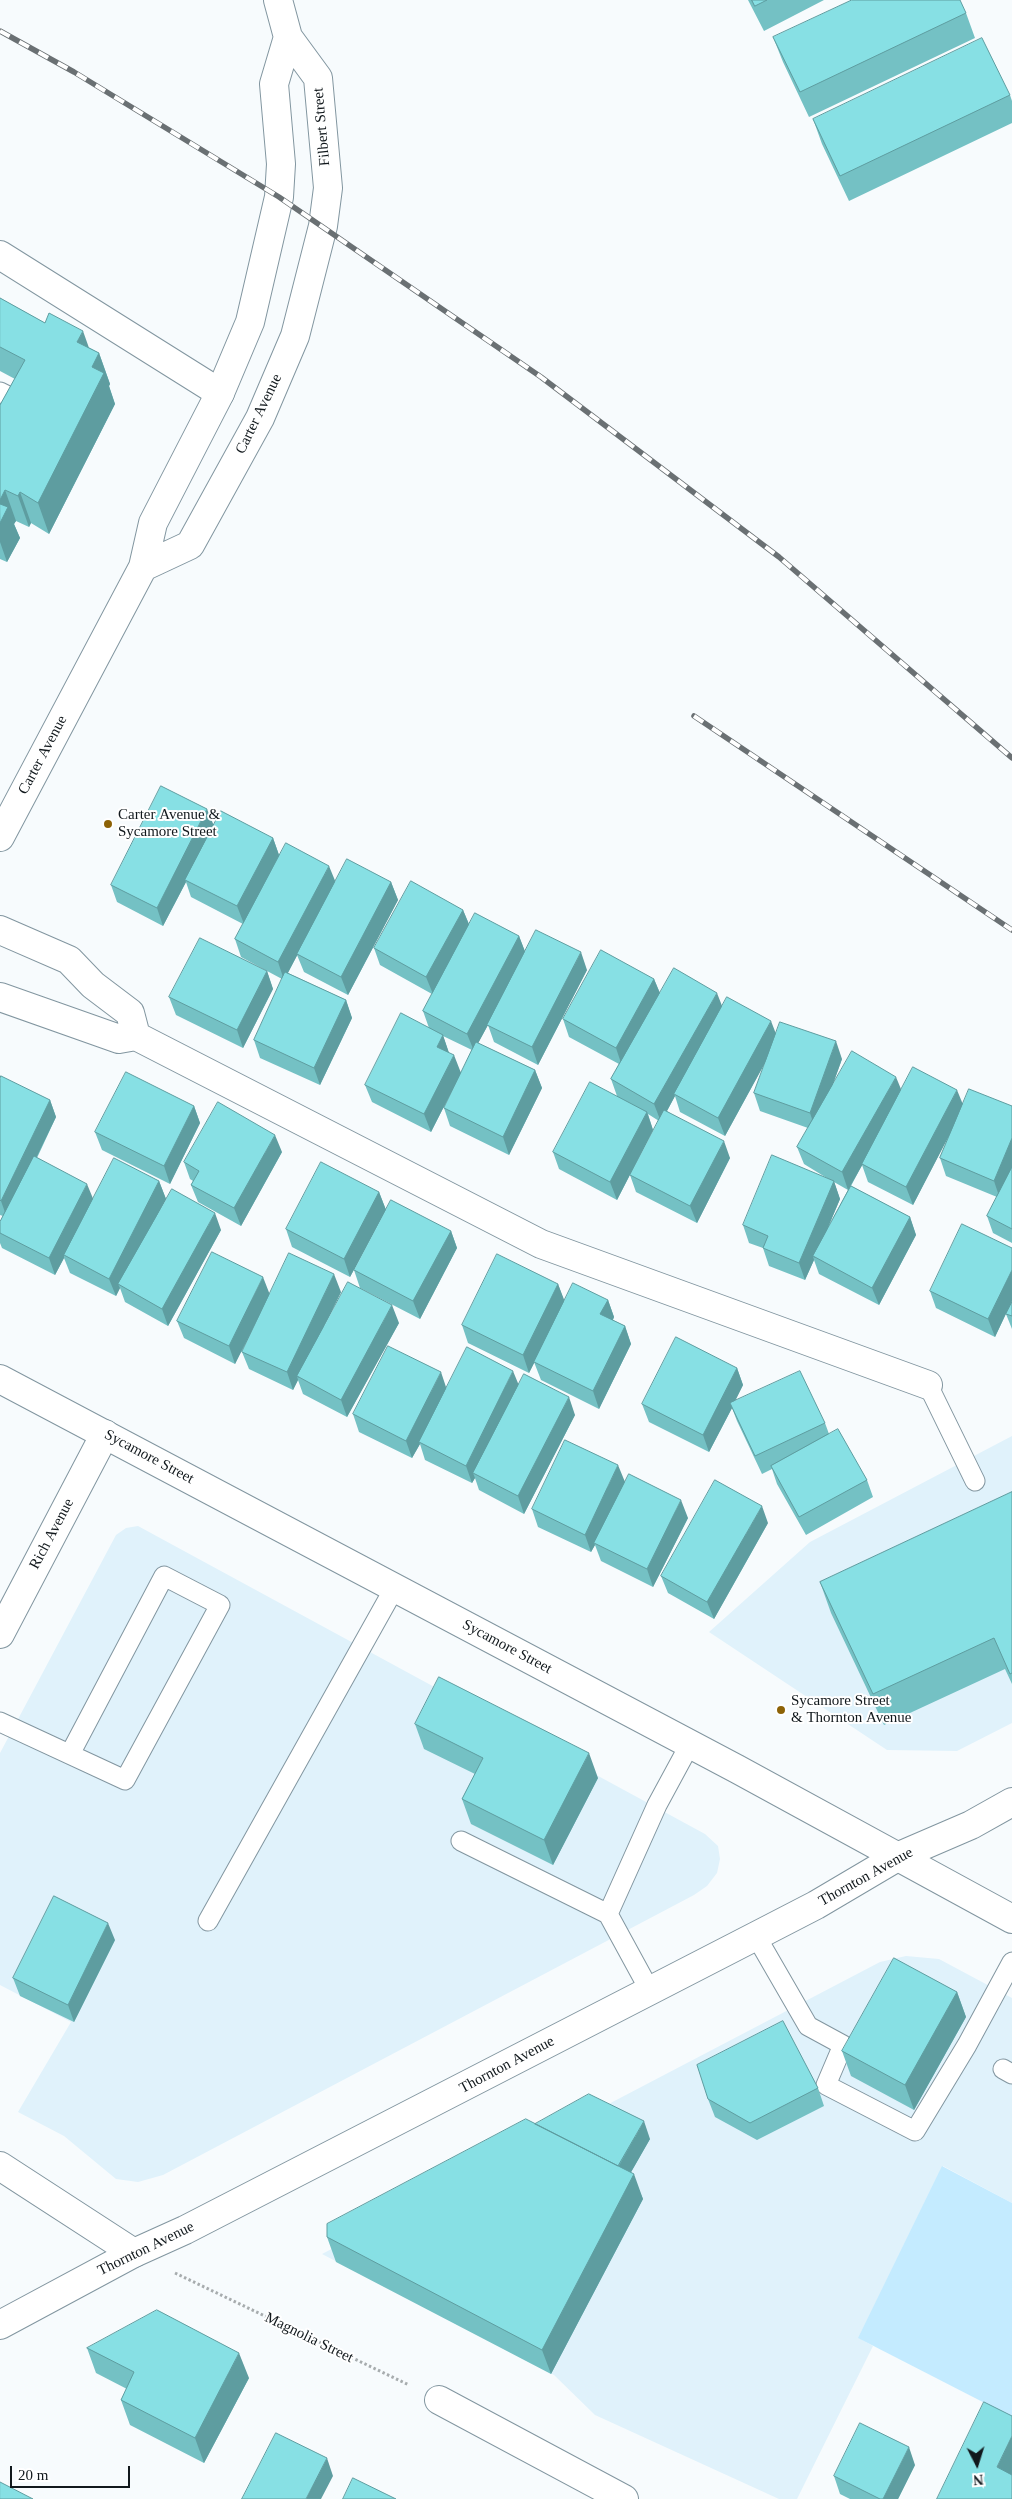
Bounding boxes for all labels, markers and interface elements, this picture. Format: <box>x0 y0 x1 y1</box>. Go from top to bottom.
street label: Filbert Street <box>310 87 334 167</box>
street label: Carter Avenue <box>232 371 286 457</box>
street label: Carter Avenue <box>15 712 71 798</box>
place label: Carter Avenue & Sycamore Street <box>118 806 220 841</box>
marker: Carter Avenue & Sycamore Street <box>102 818 114 830</box>
street label: Sycamore Street <box>101 1426 197 1488</box>
street label: Rich Avenue <box>26 1496 78 1572</box>
street label: Sycamore Street <box>459 1616 555 1678</box>
place label: Sycamore Street & Thornton Avenue <box>791 1692 912 1727</box>
marker: Sycamore Street & Thornton Avenue <box>775 1704 787 1716</box>
street label: Thornton Avenue <box>816 1844 916 1910</box>
street label: Thornton Avenue <box>456 2032 558 2098</box>
street label: Thornton Avenue <box>95 2218 197 2280</box>
street label: Magnolia Street <box>262 2309 356 2367</box>
north arrow <box>952 2439 1002 2489</box>
scale bar <box>12 2456 132 2488</box>
text: 20 m <box>18 2467 48 2483</box>
text: N <box>973 2472 984 2487</box>

